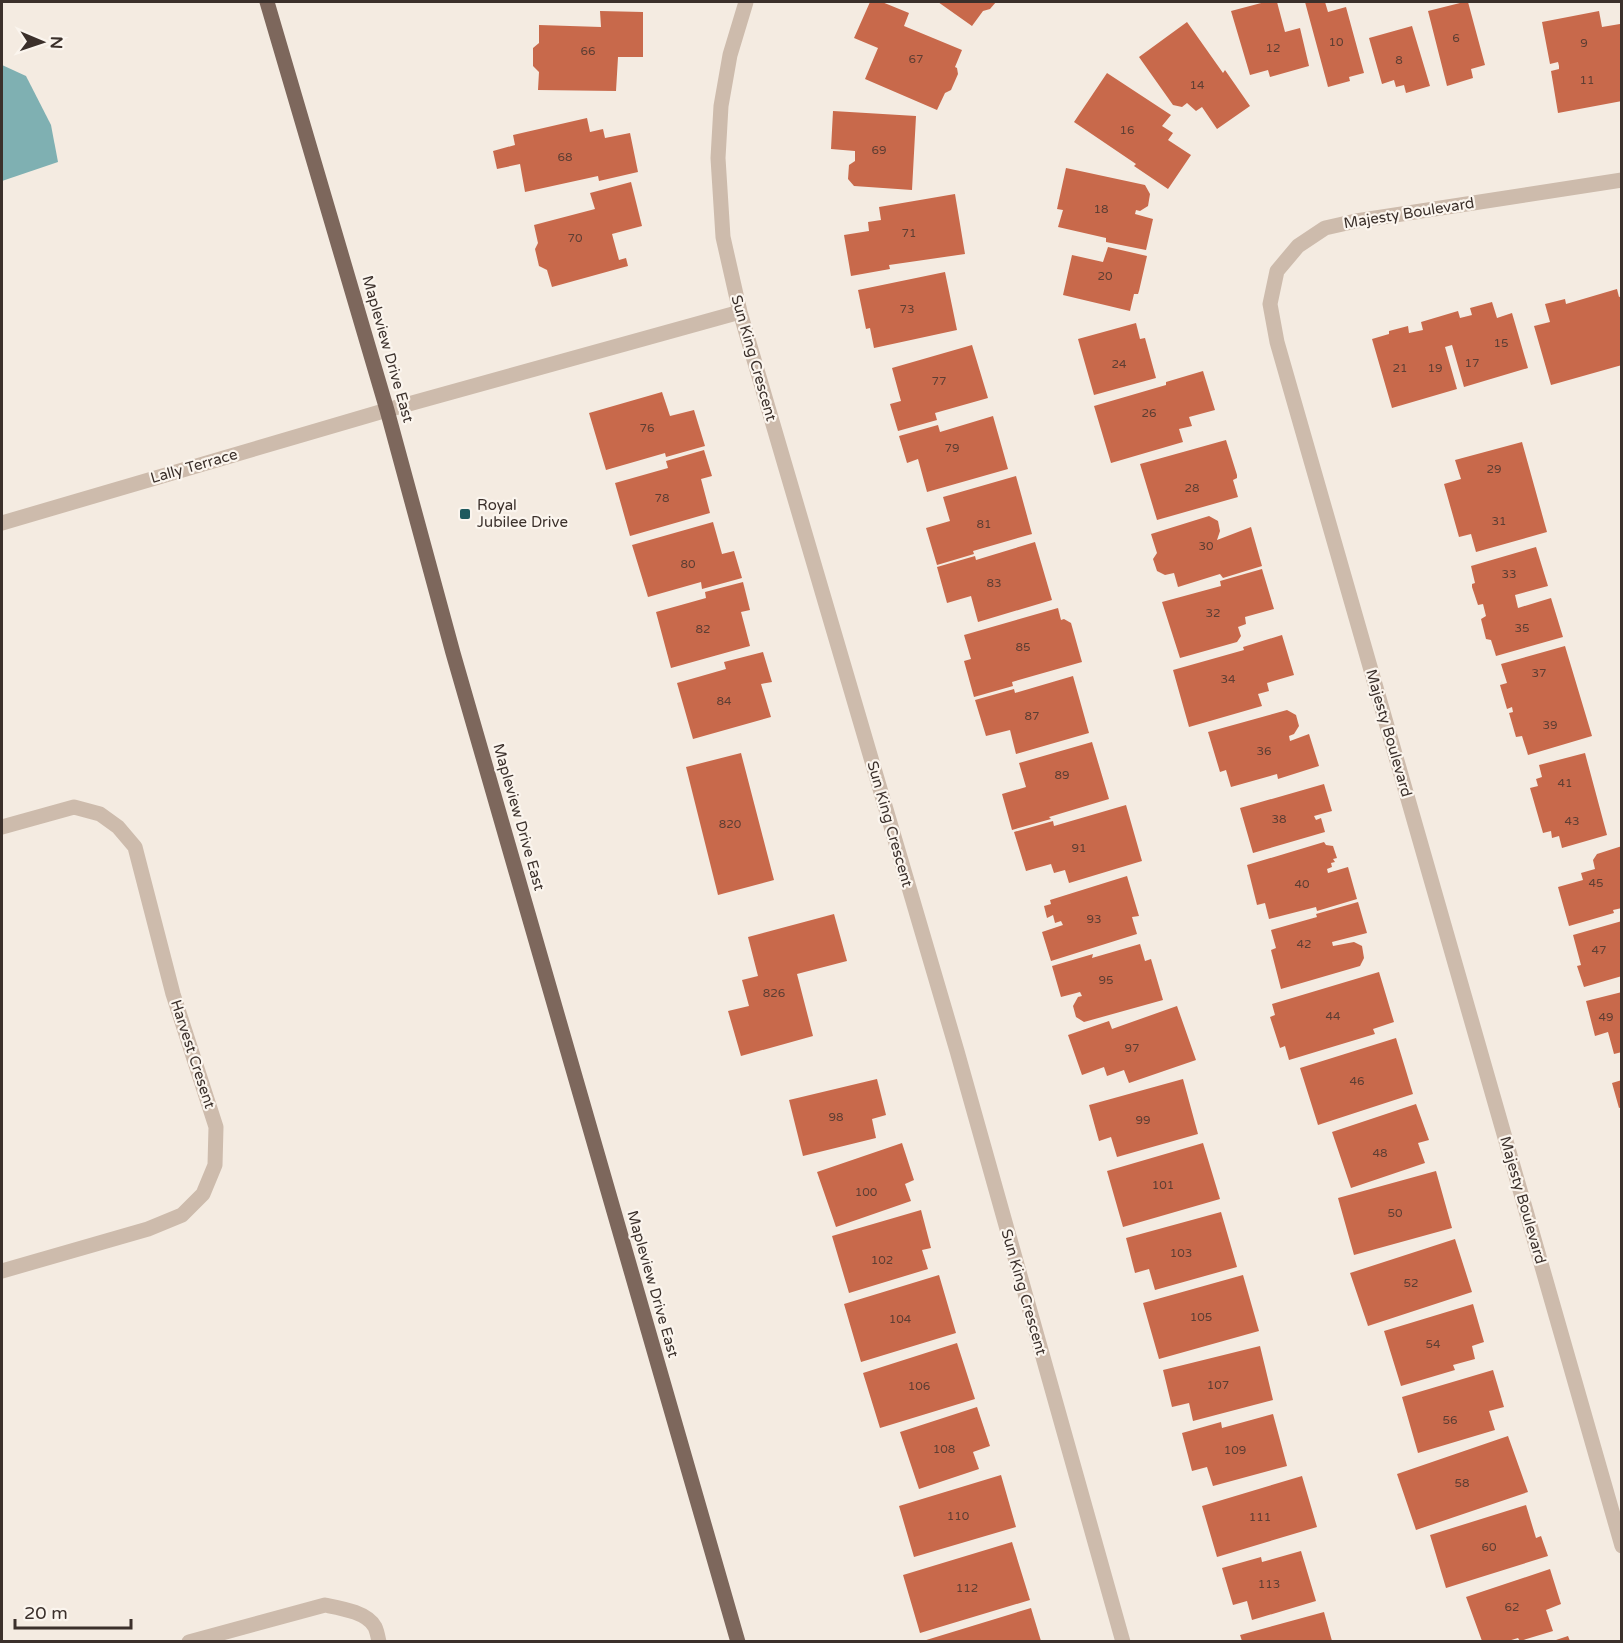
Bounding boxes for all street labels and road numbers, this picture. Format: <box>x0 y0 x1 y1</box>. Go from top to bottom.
street label: Majesty Boulevard <box>1342 194 1476 232</box>
street label: Mapleview Drive East <box>358 273 418 425</box>
street label: Sun King Crescent <box>727 293 781 423</box>
street label: Lally Terrace <box>148 445 240 487</box>
street label: Majesty Boulevard <box>1362 667 1416 799</box>
street label: Mapleview Drive East <box>489 741 549 893</box>
street label: Sun King Crescent <box>863 759 917 889</box>
street label: Harvest Cresent <box>167 997 219 1111</box>
street label: Majesty Boulevard <box>1496 1134 1550 1266</box>
street label: Mapleview Drive East <box>623 1208 683 1360</box>
street label: Sun King Crescent <box>997 1227 1051 1357</box>

